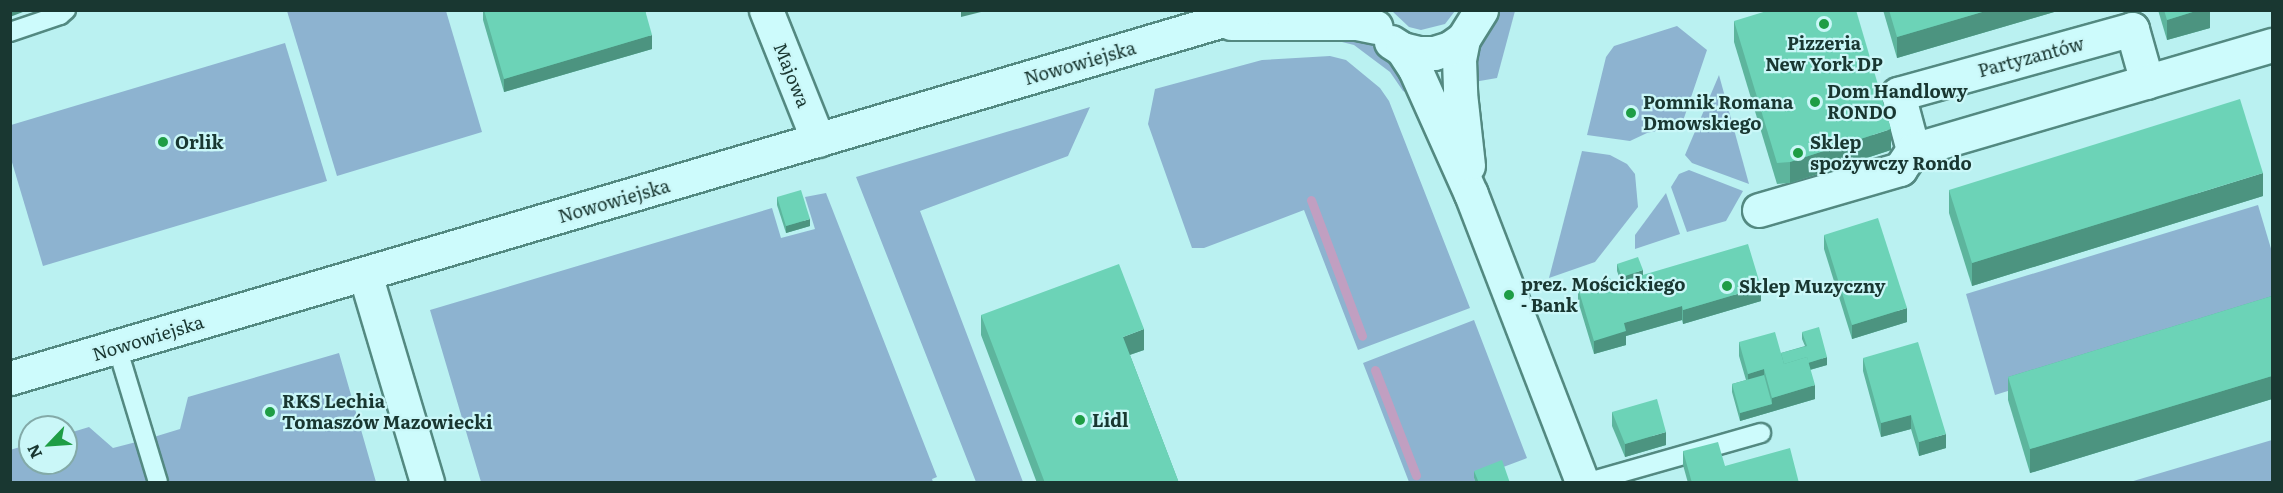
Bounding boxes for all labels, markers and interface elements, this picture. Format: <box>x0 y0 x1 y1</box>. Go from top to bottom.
marker: Pizzeria New York DP <box>1817 17 1831 31</box>
street label: Partyzantów <box>1976 32 2086 82</box>
place label: Pizzeria New York DP <box>1765 33 1883 76</box>
street label: Nowowiejska <box>1022 37 1138 89</box>
street label: Majowa <box>769 39 815 111</box>
place label: Dom Handlowy RONDO <box>1827 81 1968 124</box>
place label: Pomnik Romana Dmowskiego <box>1643 92 1793 134</box>
marker: Dom Handlowy RONDO <box>1808 95 1822 109</box>
marker: Pomnik Romana Dmowskiego <box>1624 106 1638 120</box>
place label: Orlik <box>175 131 224 153</box>
place label: Sklep spożywczy Rondo <box>1810 132 1972 174</box>
marker: Orlik <box>156 135 170 149</box>
marker: Sklep spożywczy Rondo <box>1791 146 1805 160</box>
street label: Nowowiejska <box>556 175 672 227</box>
place label: prez. Mościckiego - Bank <box>1521 274 1685 316</box>
place label: Sklep Muzyczny <box>1739 275 1885 297</box>
marker: Sklep Muzyczny <box>1720 279 1734 293</box>
marker: prez. Mościckiego - Bank <box>1502 288 1516 302</box>
street label: Nowowiejska <box>90 311 206 365</box>
place label: RKS Lechia Tomaszów Mazowiecki <box>282 391 493 434</box>
marker: RKS Lechia Tomaszów Mazowiecki <box>263 405 277 419</box>
place label: Lidl <box>1092 409 1129 431</box>
marker: Lidl <box>1073 413 1087 427</box>
north arrow <box>18 415 78 475</box>
text: N <box>20 441 47 463</box>

